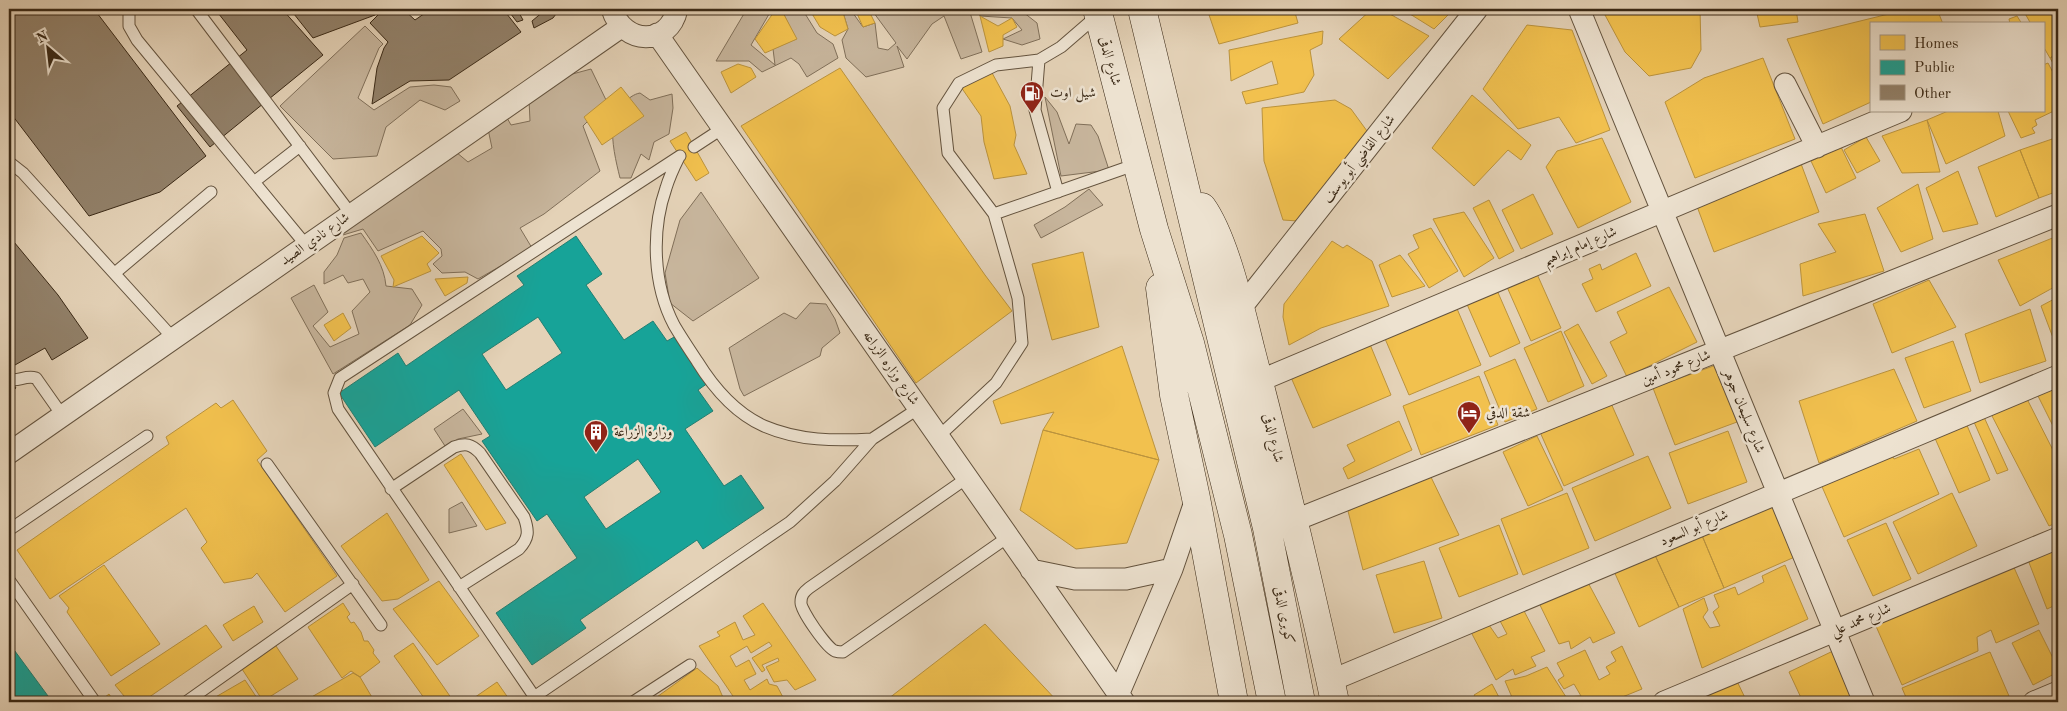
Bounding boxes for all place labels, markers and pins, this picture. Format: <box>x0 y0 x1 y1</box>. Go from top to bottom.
fuel station icon: شيل اوت <box>1019 80 1045 114</box>
place label: شيل اوت <box>1050 86 1096 103</box>
hotel icon: شقة الدقي <box>1456 400 1482 434</box>
place label: شقة الدقي <box>1486 406 1530 424</box>
building icon: وزارة الزراعة <box>583 419 609 453</box>
place label: وزارة الزراعة <box>614 424 672 440</box>

